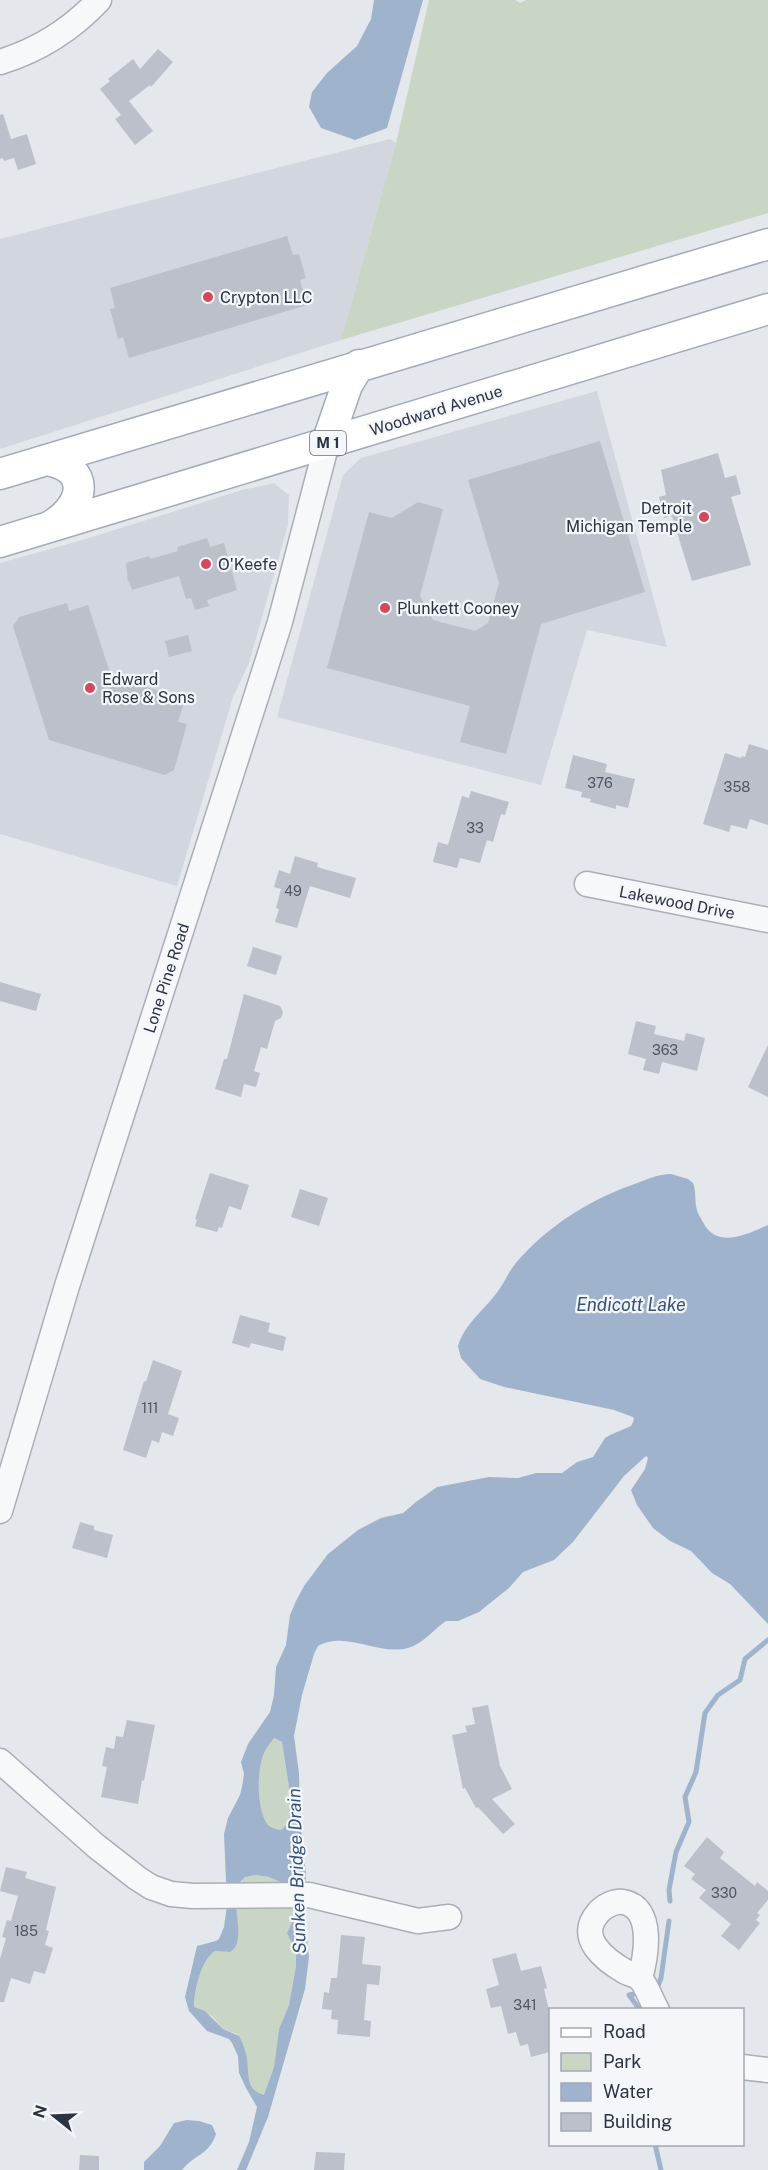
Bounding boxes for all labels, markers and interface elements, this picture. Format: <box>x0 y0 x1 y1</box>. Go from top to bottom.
place label: Crypton LLC <box>220 288 313 307</box>
marker: Crypton LLC <box>201 290 215 304</box>
street label: Woodward Avenue <box>367 381 505 440</box>
road number: M 1 <box>310 431 346 455</box>
place label: Detroit Michigan Temple <box>566 499 692 536</box>
marker: Detroit Michigan Temple <box>697 510 711 524</box>
place label: O'Keefe <box>218 555 277 574</box>
marker: O'Keefe <box>199 557 213 571</box>
place label: Plunkett Cooney <box>397 599 520 618</box>
marker: Plunkett Cooney <box>378 601 392 615</box>
place label: Edward Rose & Sons <box>102 670 195 707</box>
marker: Edward Rose & Sons <box>83 681 97 695</box>
house number: 376 <box>587 775 613 791</box>
house number: 358 <box>724 779 750 795</box>
house number: 33 <box>466 820 484 836</box>
street label: Lakewood Drive <box>617 882 736 923</box>
house number: 49 <box>284 883 302 899</box>
street label: Lone Pine Road <box>140 921 193 1035</box>
house number: 363 <box>652 1042 678 1058</box>
water label: Endicott Lake <box>576 1294 686 1315</box>
house number: 111 <box>141 1400 159 1416</box>
water label: Sunken Bridge Drain <box>283 1788 310 1954</box>
house number: 330 <box>711 1885 737 1901</box>
house number: 185 <box>14 1923 38 1939</box>
house number: 341 <box>513 1997 537 2013</box>
legend <box>549 2008 744 2146</box>
text: Road <box>603 2021 646 2042</box>
text: Park <box>603 2051 641 2072</box>
text: Water <box>603 2081 653 2102</box>
north arrow <box>24 2086 84 2146</box>
text: N <box>29 2103 51 2120</box>
text: Building <box>603 2111 672 2132</box>

